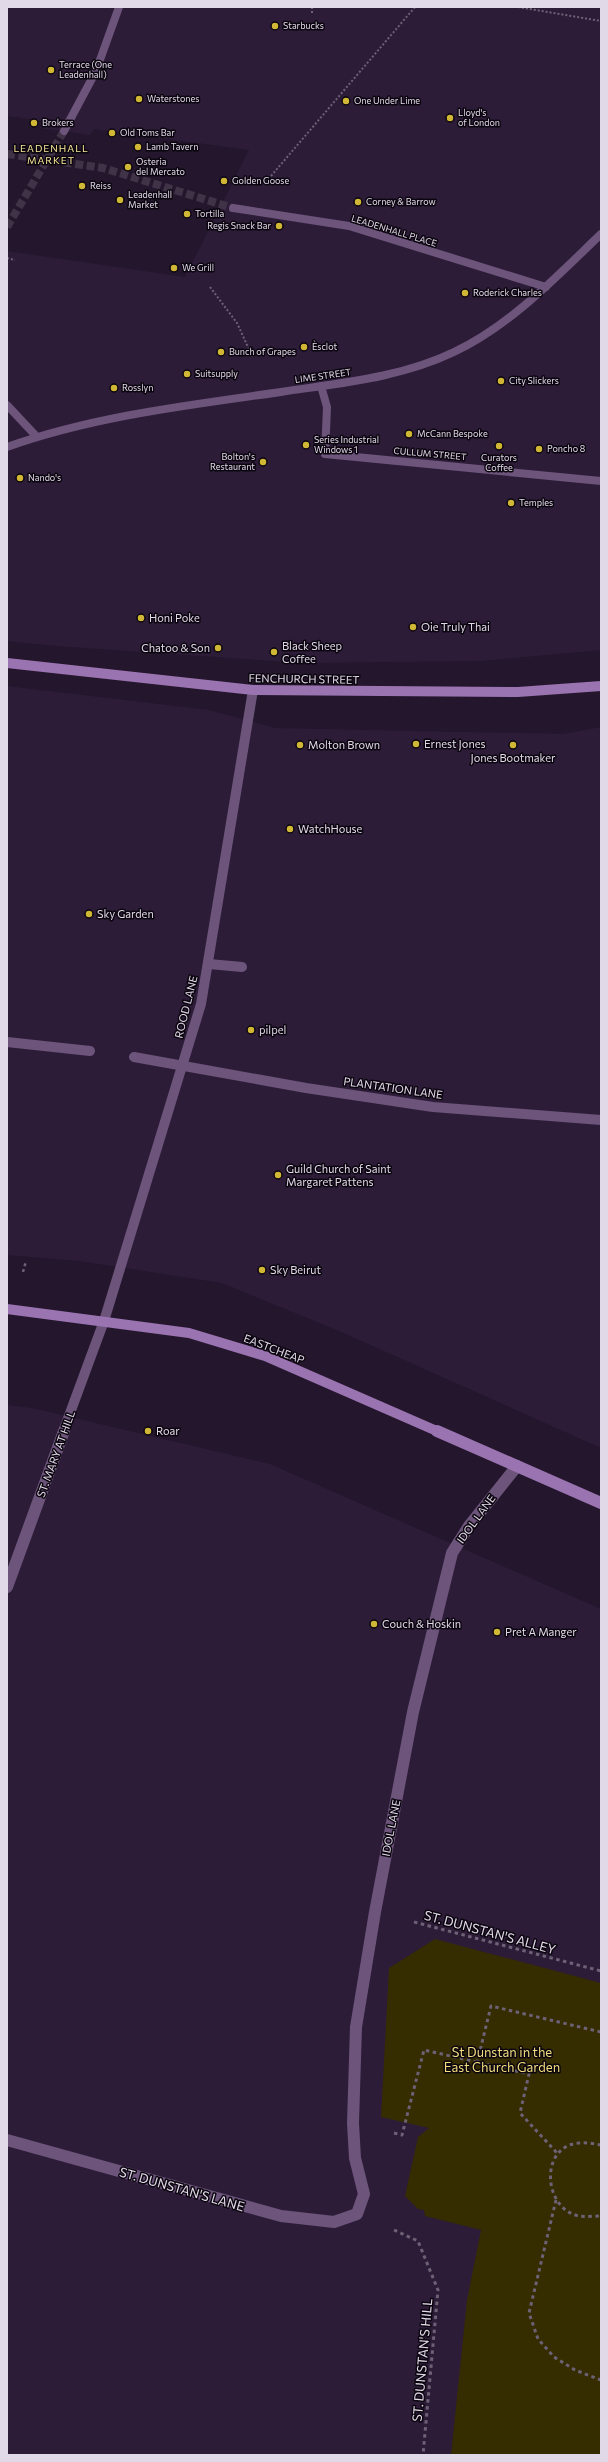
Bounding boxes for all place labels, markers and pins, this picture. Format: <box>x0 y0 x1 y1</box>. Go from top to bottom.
place label: Starbucks <box>283 20 324 31</box>
marker: Starbucks <box>270 21 280 31</box>
place label: Terrace (One Leadenhall) <box>59 59 112 80</box>
marker: Terrace (One Leadenhall) <box>46 65 56 75</box>
place label: Waterstones <box>147 93 199 104</box>
marker: Waterstones <box>134 94 144 104</box>
place label: One Under Lime <box>354 95 420 106</box>
marker: One Under Lime <box>341 96 351 106</box>
place label: Lloyd's of London <box>458 107 500 128</box>
marker: Lloyd's of London <box>445 113 455 123</box>
place label: Brokers <box>42 117 74 128</box>
marker: Brokers <box>29 118 39 128</box>
place label: Old Toms Bar <box>120 127 175 138</box>
marker: Old Toms Bar <box>107 128 117 138</box>
place label: Lamb Tavern <box>146 141 198 152</box>
marker: Lamb Tavern <box>133 142 143 152</box>
place label: Osteria del Mercato <box>136 156 185 177</box>
marker: Osteria del Mercato <box>123 162 133 172</box>
place label: Golden Goose <box>232 175 289 186</box>
marker: Golden Goose <box>219 176 229 186</box>
place label: Reiss <box>90 180 111 191</box>
marker: Reiss <box>77 181 87 191</box>
place label: Leadenhall Market <box>128 189 172 210</box>
marker: Leadenhall Market <box>115 195 125 205</box>
place label: Corney & Barrow <box>366 196 436 207</box>
marker: Corney & Barrow <box>353 197 363 207</box>
place label: Tortilla <box>195 208 225 219</box>
marker: Tortilla <box>182 209 192 219</box>
place label: Regis Snack Bar <box>207 220 271 231</box>
marker: Regis Snack Bar <box>274 221 284 231</box>
place label: We Grill <box>182 262 214 273</box>
marker: We Grill <box>169 263 179 273</box>
place label: Roderick Charles <box>473 287 542 298</box>
marker: Roderick Charles <box>460 288 470 298</box>
place label: Èsclot <box>312 340 337 352</box>
marker: Èsclot <box>299 342 309 352</box>
place label: Bunch of Grapes <box>229 346 296 357</box>
marker: Bunch of Grapes <box>216 347 226 357</box>
place label: Suitsupply <box>195 368 238 379</box>
marker: Suitsupply <box>182 369 192 379</box>
place label: City Slickers <box>509 375 559 386</box>
marker: City Slickers <box>496 376 506 386</box>
place label: Rosslyn <box>122 382 153 393</box>
marker: Rosslyn <box>109 383 119 393</box>
place label: McCann Bespoke <box>417 428 488 439</box>
marker: McCann Bespoke <box>404 429 414 439</box>
place label: Series Industrial Windows 1 <box>314 434 379 455</box>
marker: Series Industrial Windows 1 <box>301 440 311 450</box>
marker: Curators Coffee <box>494 441 504 451</box>
place label: Poncho 8 <box>547 443 585 454</box>
marker: Poncho 8 <box>534 444 544 454</box>
place label: Bolton's Restaurant <box>210 451 255 472</box>
place label: Curators Coffee <box>481 452 517 473</box>
marker: Bolton's Restaurant <box>258 457 268 467</box>
place label: Nando's <box>28 472 61 483</box>
marker: Nando's <box>15 473 25 483</box>
place label: Temples <box>519 497 553 508</box>
marker: Temples <box>506 498 516 508</box>
place label: Honi Poke <box>149 611 200 624</box>
marker: Honi Poke <box>136 613 146 623</box>
place label: Oie Truly Thai <box>421 620 490 633</box>
marker: Oie Truly Thai <box>408 622 418 632</box>
place label: Black Sheep Coffee <box>282 639 342 665</box>
place label: Chatoo & Son <box>141 641 210 654</box>
marker: Chatoo & Son <box>213 643 223 653</box>
marker: Black Sheep Coffee <box>269 647 279 657</box>
place label: Ernest Jones <box>424 737 486 751</box>
place label: Molton Brown <box>308 738 380 751</box>
marker: Ernest Jones <box>411 739 421 749</box>
marker: Molton Brown <box>295 740 305 750</box>
marker: Jones Bootmaker <box>508 740 518 750</box>
place label: Jones Bootmaker <box>471 751 556 765</box>
place label: WatchHouse <box>298 822 363 835</box>
marker: WatchHouse <box>285 824 295 834</box>
place label: Sky Garden <box>97 907 154 920</box>
marker: Sky Garden <box>84 909 94 919</box>
place label: pilpel <box>259 1023 286 1036</box>
marker: pilpel <box>246 1025 256 1035</box>
place label: Guild Church of Saint Margaret Pattens <box>286 1162 392 1188</box>
marker: Guild Church of Saint Margaret Pattens <box>273 1170 283 1180</box>
place label: Sky Beirut <box>270 1263 321 1276</box>
marker: Sky Beirut <box>257 1265 267 1275</box>
place label: Roar <box>156 1424 180 1437</box>
marker: Roar <box>143 1426 153 1436</box>
place label: Couch & Hoskin <box>382 1617 461 1630</box>
marker: Couch & Hoskin <box>369 1619 379 1629</box>
place label: Pret A Manger <box>505 1625 577 1638</box>
marker: Pret A Manger <box>492 1627 502 1637</box>

